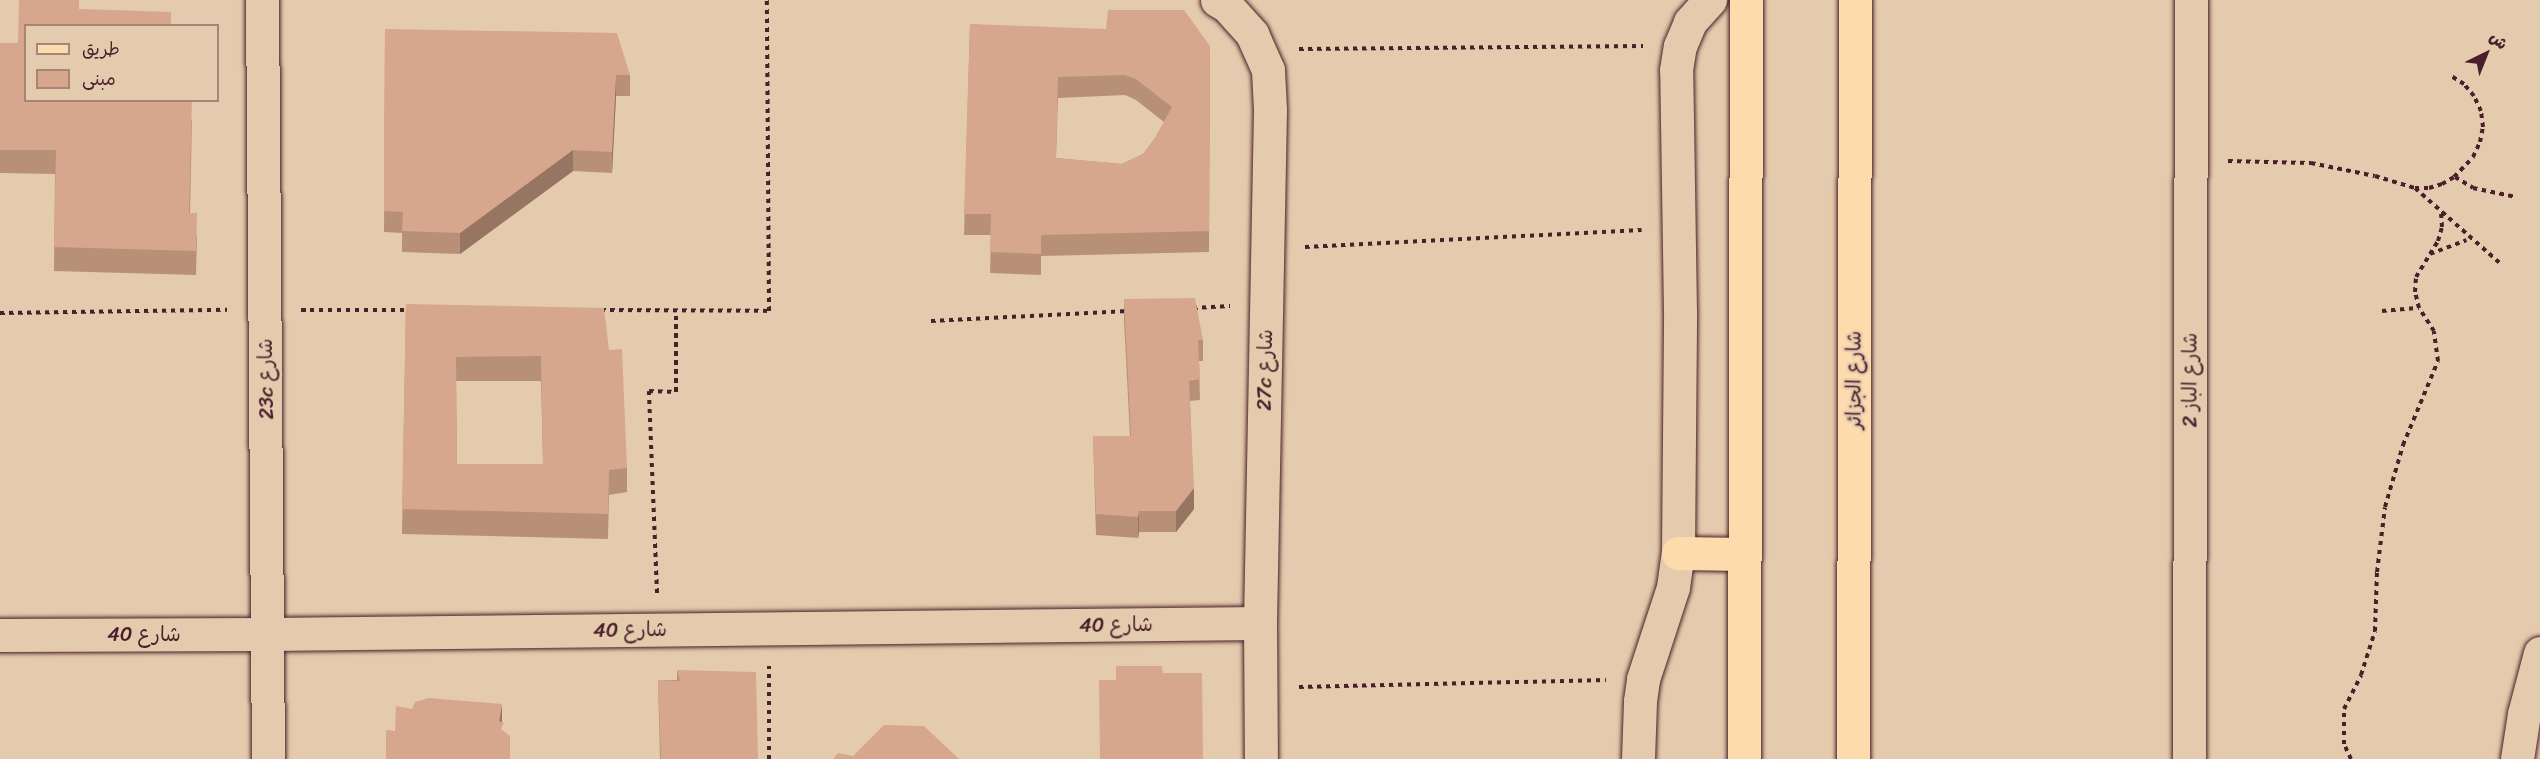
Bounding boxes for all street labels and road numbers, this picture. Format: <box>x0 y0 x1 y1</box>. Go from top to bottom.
street label: 27c شارع <box>1252 329 1278 411</box>
street label: شارع الجزائر <box>1842 331 1866 429</box>
street label: شارع الباز 2 <box>2178 333 2202 427</box>
street label: 23c شارع <box>253 338 279 420</box>
street label: شارع 40 <box>1079 612 1153 638</box>
street label: شارع 40 <box>593 617 667 643</box>
street label: شارع 40 <box>107 622 181 646</box>

